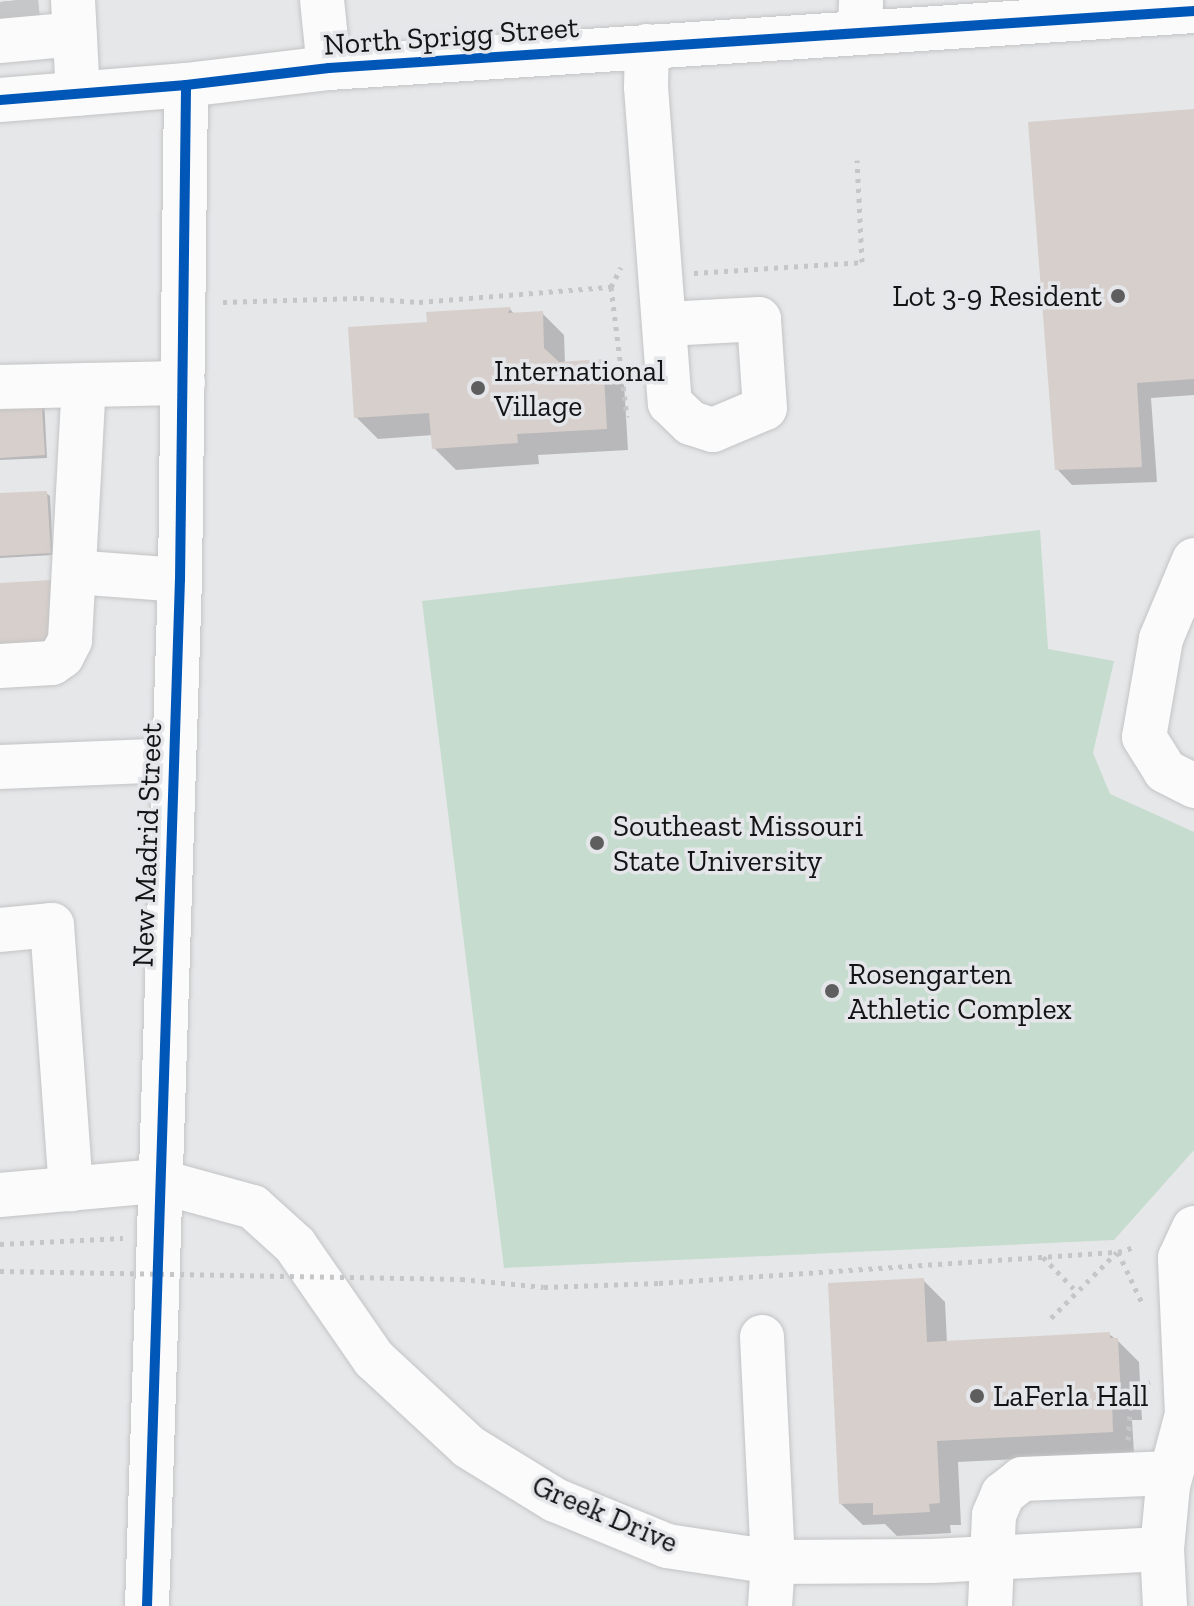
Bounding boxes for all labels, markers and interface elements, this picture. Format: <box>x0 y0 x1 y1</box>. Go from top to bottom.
street label: North Sprigg Street <box>322 9 580 63</box>
place label: Lot 3-9 Resident <box>892 278 1102 314</box>
marker: Lot 3-9 Resident <box>1109 287 1127 305</box>
place label: International Village <box>494 353 665 424</box>
marker: International Village <box>469 379 487 397</box>
street label: New Madrid Street <box>125 722 169 968</box>
place label: Southeast Missouri State University <box>613 808 863 878</box>
marker: Southeast Missouri State University <box>588 834 606 852</box>
place label: Rosengarten Athletic Complex <box>848 956 1072 1026</box>
marker: Rosengarten Athletic Complex <box>823 982 841 1000</box>
place label: LaFerla Hall <box>993 1378 1149 1414</box>
marker: LaFerla Hall <box>968 1387 986 1405</box>
street label: Greek Drive <box>527 1467 683 1561</box>

